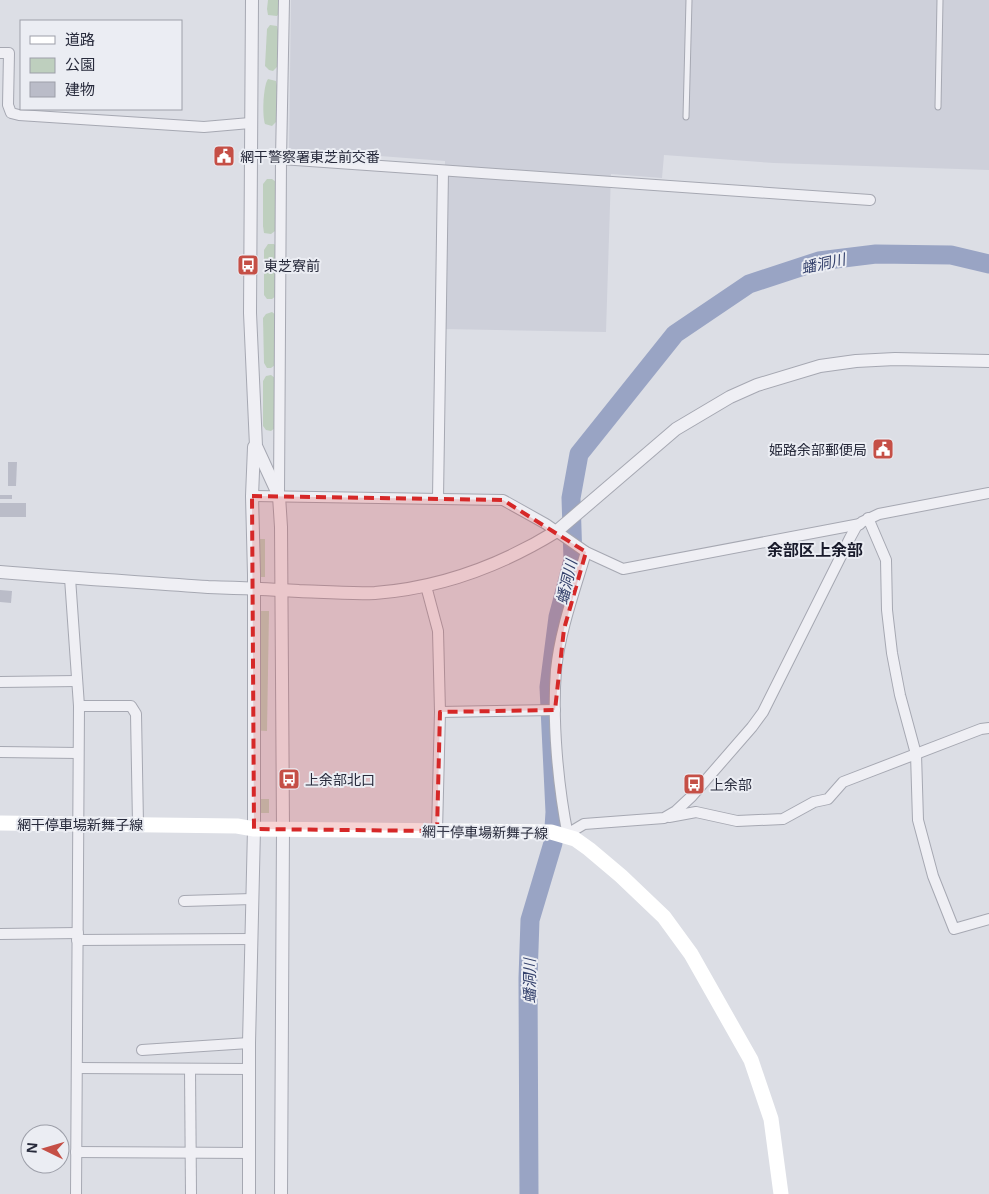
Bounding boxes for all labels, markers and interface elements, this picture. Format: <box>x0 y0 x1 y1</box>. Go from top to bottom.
legend <box>20 20 182 110</box>
text: 道路 <box>65 29 95 49</box>
text: 公園 <box>65 54 95 74</box>
text: 建物 <box>65 79 95 99</box>
public building icon: 網干警察署東芝前交番 <box>212 144 236 168</box>
place label: 網干警察署東芝前交番 <box>240 147 380 166</box>
water label: 蟠洞川 <box>799 248 849 277</box>
bus stop icon: 東芝寮前 <box>236 253 260 277</box>
place label: 東芝寮前 <box>264 256 320 275</box>
public building icon: 姫路余部郵便局 <box>871 437 895 461</box>
place label: 姫路余部郵便局 <box>769 440 867 459</box>
district label: 余部区上余部 <box>767 539 863 561</box>
water label: 蟠洞川 <box>551 556 581 606</box>
bus stop icon: 上余部北口 <box>277 767 301 791</box>
place label: 上余部北口 <box>305 770 375 789</box>
bus stop icon: 上余部 <box>682 772 706 796</box>
place label: 上余部 <box>710 775 752 794</box>
street label: 網干停車場新舞子線 <box>17 815 143 834</box>
street label: 網干停車場新舞子線 <box>422 821 548 843</box>
water label: 蟠洞川 <box>519 957 539 1004</box>
north arrow <box>20 1124 70 1174</box>
text: N <box>22 1141 42 1154</box>

